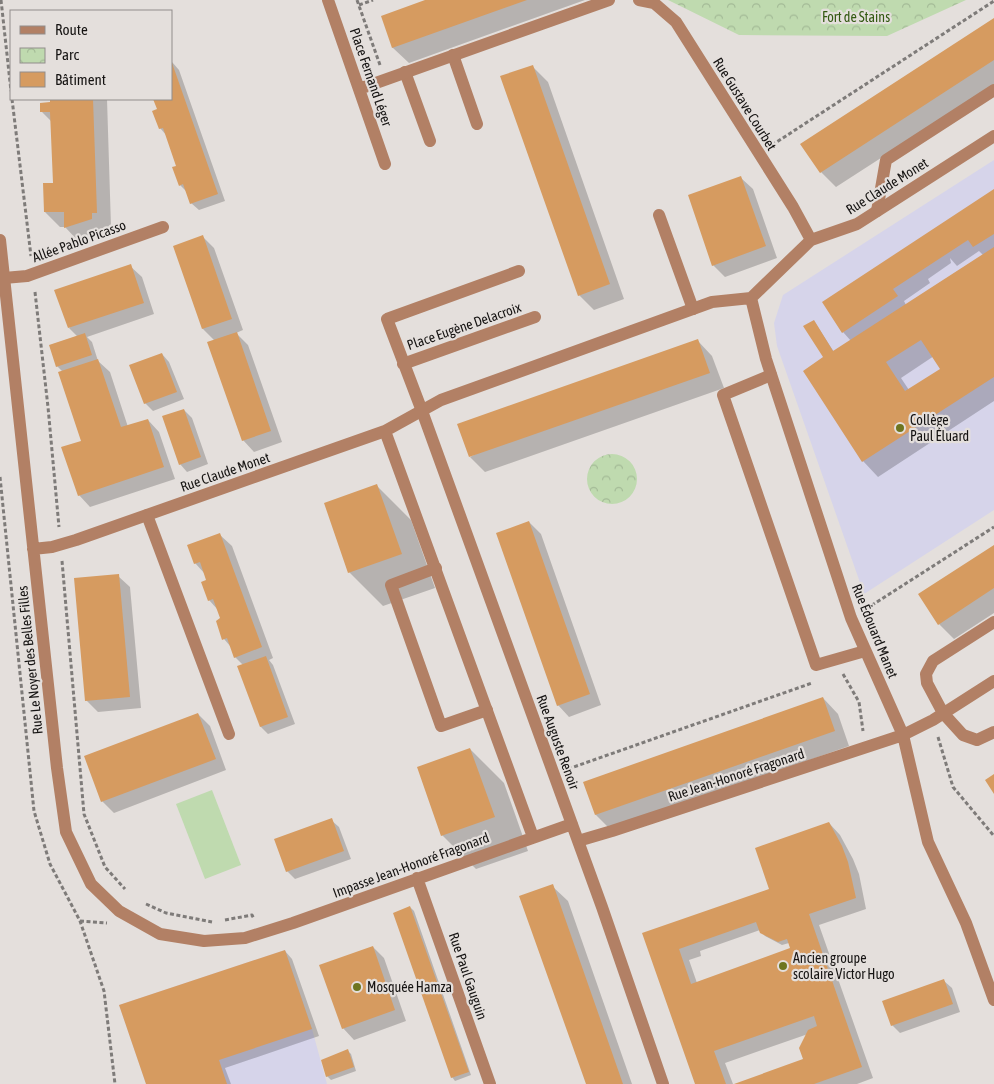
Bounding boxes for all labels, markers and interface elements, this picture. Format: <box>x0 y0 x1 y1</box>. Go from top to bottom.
park label: Fort de Stains <box>822 9 890 25</box>
legend <box>10 10 172 100</box>
text: Route <box>55 21 88 38</box>
street label: Place Fernand Léger <box>347 26 396 129</box>
text: Parc <box>55 46 79 63</box>
street label: Rue Gustave Courbet <box>710 55 780 153</box>
text: Bâtiment <box>55 71 106 88</box>
street label: Rue Claude Monet <box>843 154 931 218</box>
street label: Allée Pablo Picasso <box>30 217 128 265</box>
street label: Place Eugène Delacroix <box>405 299 523 353</box>
place label: Collège Paul Éluard <box>910 412 969 444</box>
marker: Collège Paul Éluard <box>894 422 906 434</box>
street label: Rue Claude Monet <box>178 449 272 495</box>
street label: Rue Édouard Manet <box>849 582 901 680</box>
street label: Rue Le Noyer des Belles Filles <box>14 585 46 735</box>
street label: Rue Auguste Renoir <box>533 692 583 792</box>
street label: Rue Jean-Honoré Fragonard <box>666 745 806 805</box>
street label: Impasse Jean-Honoré Fragonard <box>331 829 491 901</box>
street label: Rue Paul Gauguin <box>446 930 490 1022</box>
place label: Ancien groupe scolaire Victor Hugo <box>793 950 895 982</box>
marker: Ancien groupe scolaire Victor Hugo <box>777 960 789 972</box>
place label: Mosquée Hamza <box>367 979 452 995</box>
marker: Mosquée Hamza <box>351 981 363 993</box>

